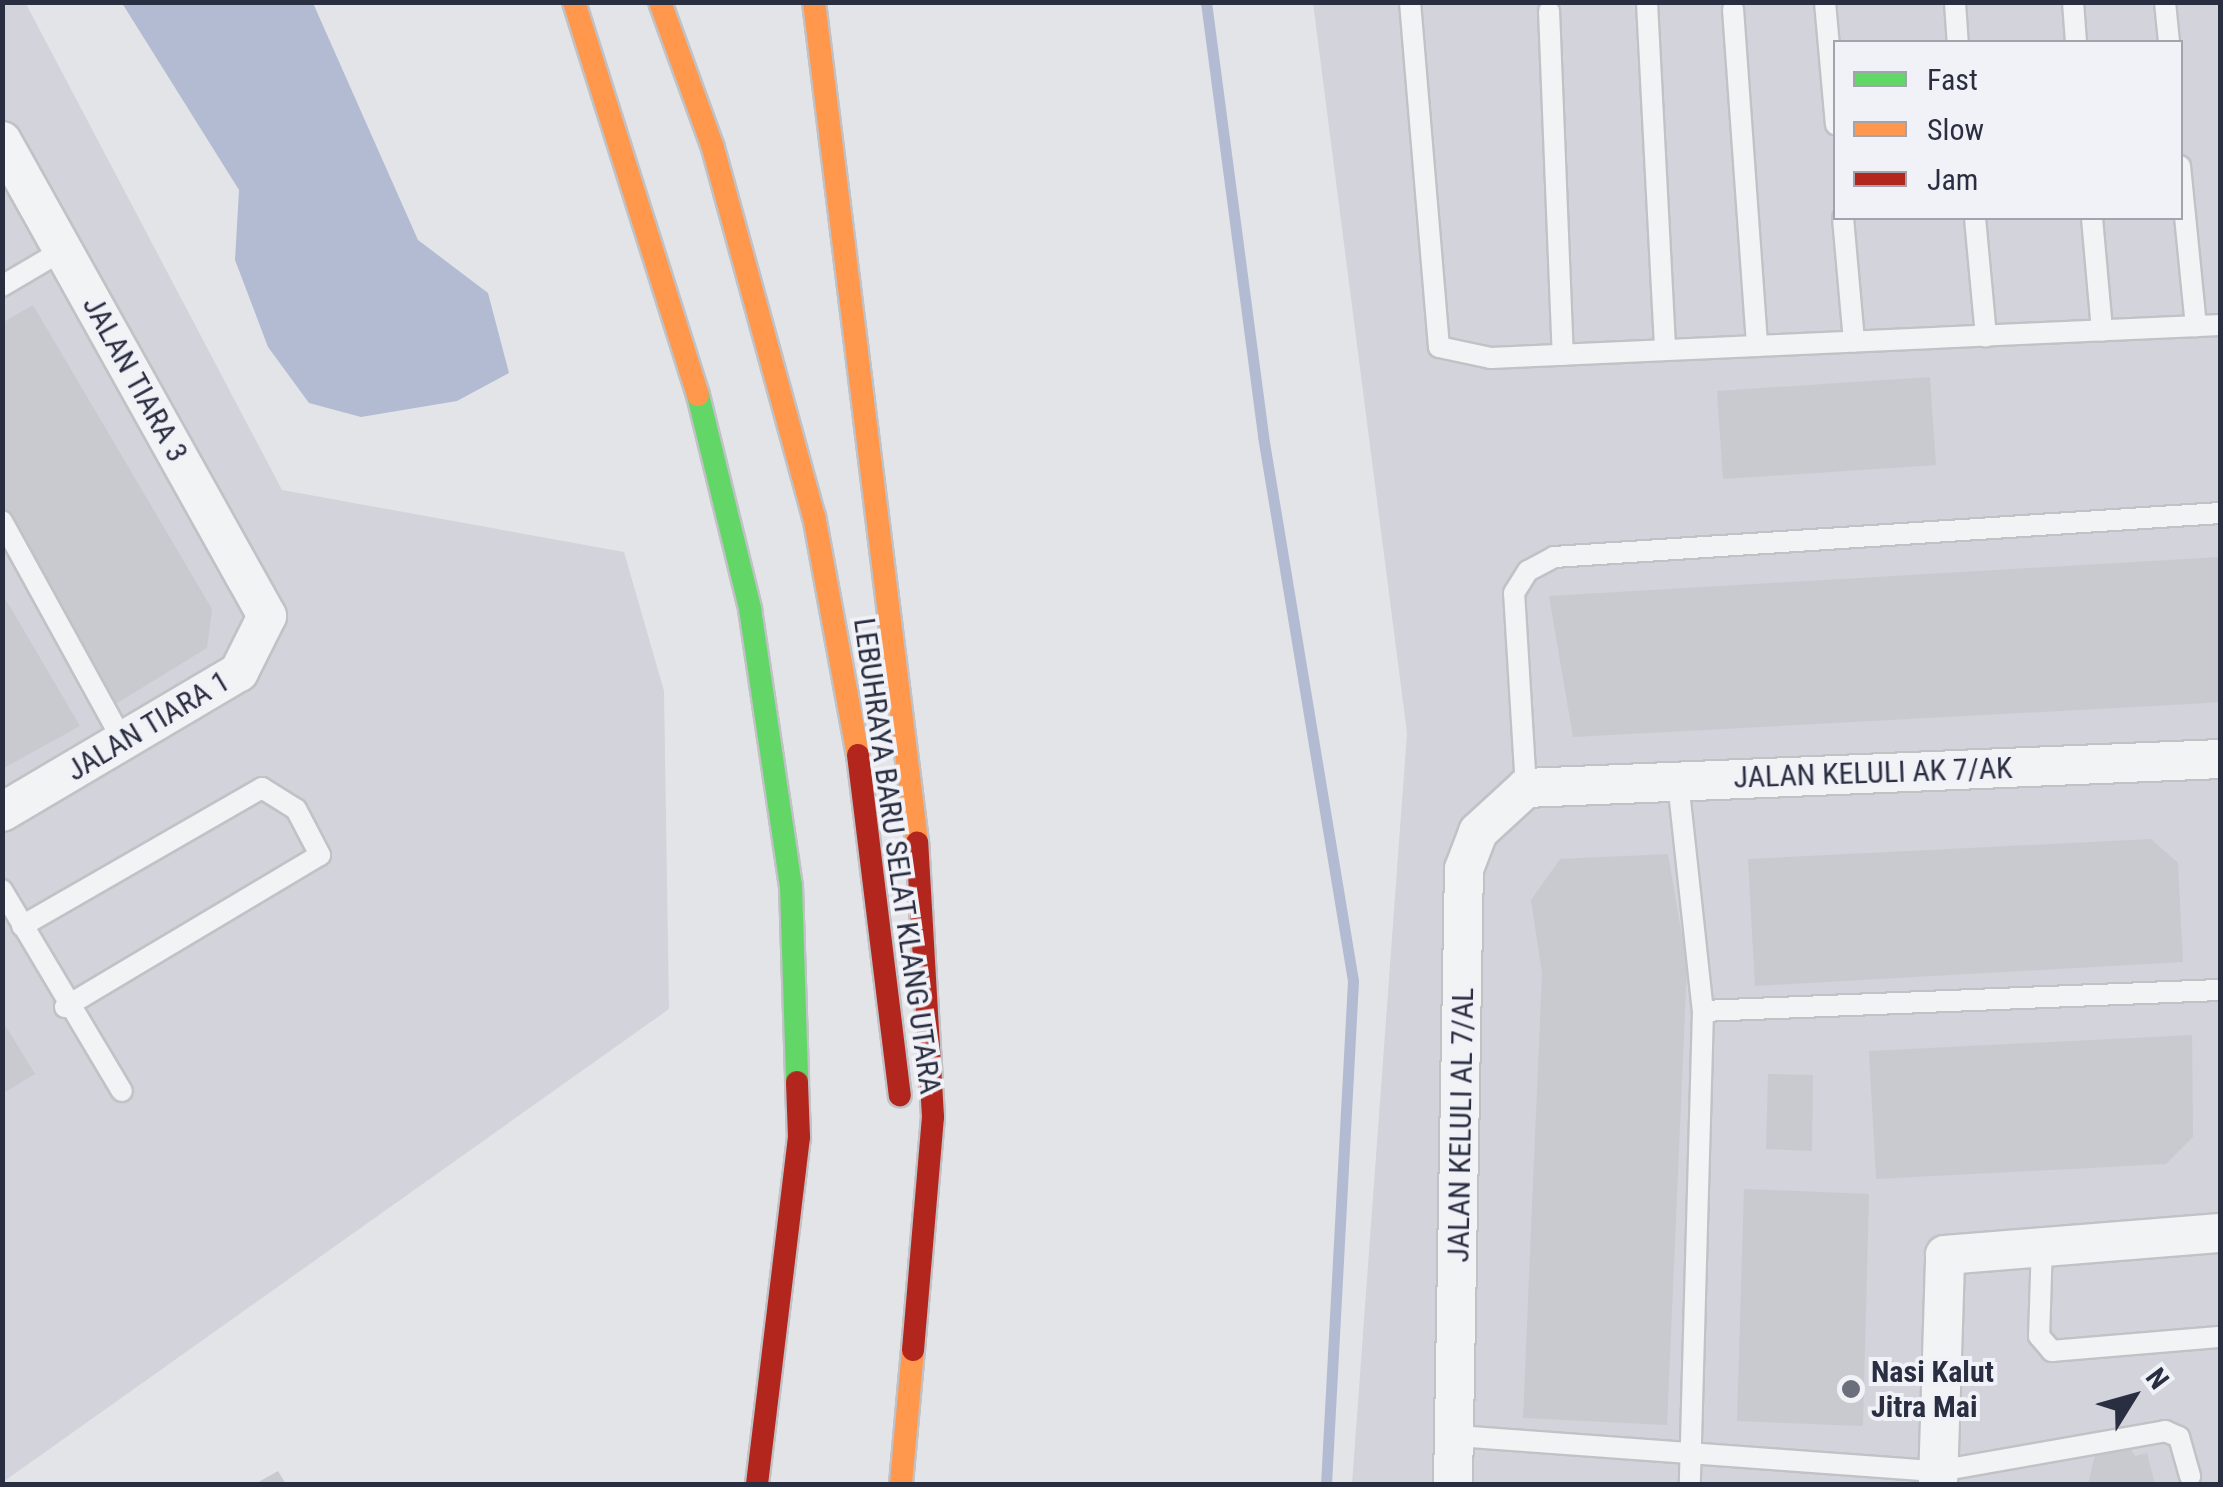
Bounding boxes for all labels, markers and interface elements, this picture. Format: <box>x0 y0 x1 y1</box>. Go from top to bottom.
legend <box>1833 40 2183 220</box>
text: Fast <box>1927 62 1978 97</box>
text: Slow <box>1927 112 1984 147</box>
text: Jam <box>1927 162 1978 197</box>
street label: JALAN TIARA 3 <box>75 290 195 468</box>
street label: LEBUHRAYA BARU SELAT KLANG UTARA <box>846 615 948 1097</box>
street label: JALAN TIARA 1 <box>60 663 236 789</box>
street label: JALAN KELULI AK 7/AK <box>1733 750 2013 796</box>
street label: JALAN KELULI AL 7/AL <box>1441 987 1481 1263</box>
north arrow <box>2083 1347 2183 1447</box>
place label: Nasi Kalut Jitra Mai <box>1871 1354 1994 1424</box>
text: N <box>2139 1362 2176 1395</box>
marker: Nasi Kalut Jitra Mai <box>1840 1378 1862 1400</box>

